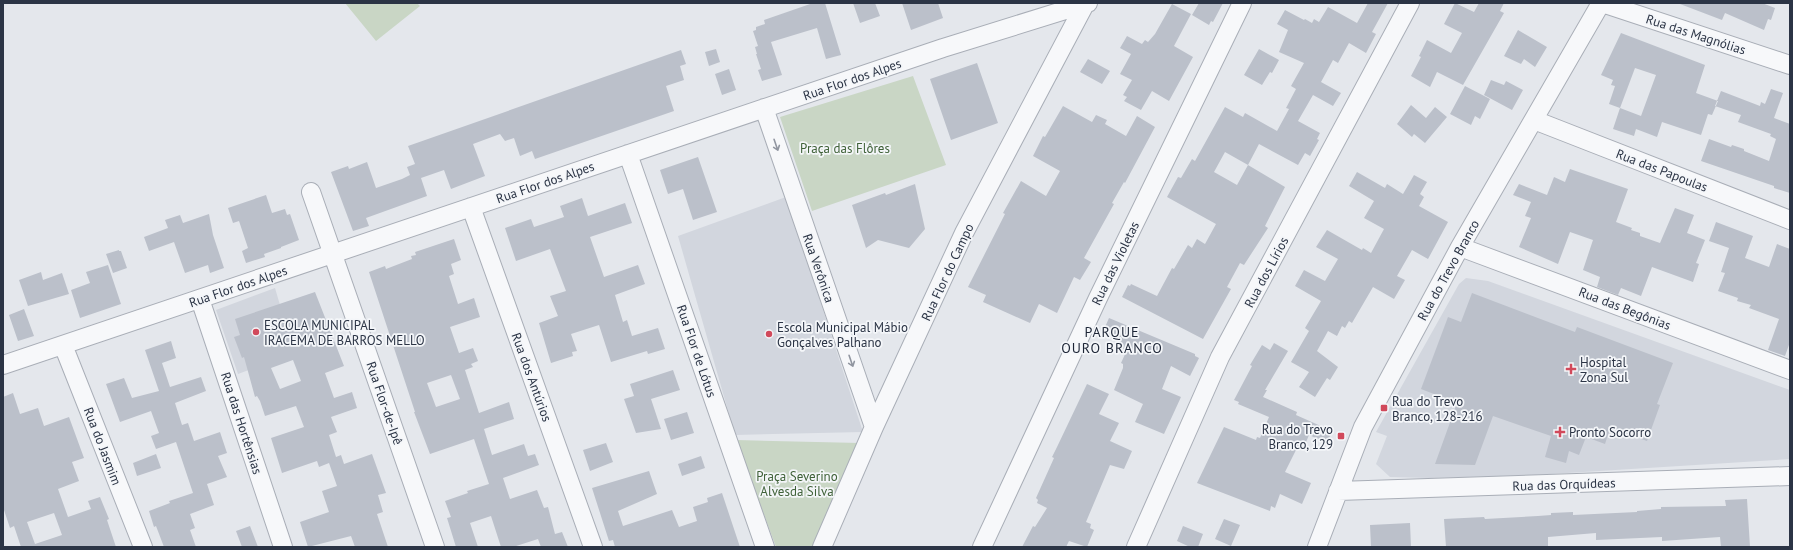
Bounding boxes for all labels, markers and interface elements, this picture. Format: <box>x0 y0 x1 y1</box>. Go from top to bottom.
street label: Rua das Magnólias <box>1644 10 1748 59</box>
street label: Rua Flor dos Alpes <box>801 55 904 104</box>
one-way arrow <box>773 139 781 151</box>
park label: Praça das Flôres <box>800 140 890 157</box>
street label: Rua das Papoulas <box>1614 145 1710 196</box>
street label: Rua Flor dos Alpes <box>494 158 597 207</box>
street label: Rua do Trevo Branco <box>1414 217 1483 324</box>
street label: Rua das Violetas <box>1088 219 1143 308</box>
street label: Rua Flor do Campo <box>917 221 977 324</box>
street label: Rua Verônica <box>799 232 838 305</box>
street label: Rua dos Lírios <box>1241 234 1292 311</box>
street label: Rua Flor dos Alpes <box>187 262 290 311</box>
street label: Rua das Begônias <box>1576 283 1673 334</box>
street label: Rua Flor de Lótus <box>673 303 720 400</box>
place label: ESCOLA MUNICIPAL IRACEMA DE BARROS MELLO <box>264 317 425 349</box>
place label: Escola Municipal Mábio Gonçalves Palhano <box>777 319 908 351</box>
district label: PARQUE OURO BRANCO <box>1061 323 1163 357</box>
marker: ESCOLA MUNICIPAL IRACEMA DE BARROS MELLO <box>251 327 261 337</box>
marker: Escola Municipal Mábio Gonçalves Palhano <box>764 329 774 339</box>
street label: Rua dos Antúrios <box>508 330 556 424</box>
one-way arrow <box>848 354 855 367</box>
place label: Hospital Zona Sul <box>1580 354 1628 386</box>
street label: Rua Flor-de-Ipê <box>362 359 407 447</box>
marker: Hospital Zona Sul <box>1565 363 1577 375</box>
street label: Rua das Hortênsias <box>217 370 266 476</box>
place label: Rua do Trevo Branco, 128-216 <box>1392 393 1483 425</box>
marker: Rua do Trevo Branco, 128-216 <box>1379 403 1389 413</box>
street label: Rua do Jasmim <box>80 405 125 488</box>
place label: Rua do Trevo Branco, 129 <box>1262 421 1333 453</box>
place label: Pronto Socorro <box>1569 424 1651 441</box>
marker: Pronto Socorro <box>1554 426 1566 438</box>
marker: Rua do Trevo Branco, 129 <box>1336 431 1346 441</box>
park label: Praça Severino Alvesda Silva <box>756 468 838 500</box>
street label: Rua das Orquídeas <box>1512 474 1616 495</box>

